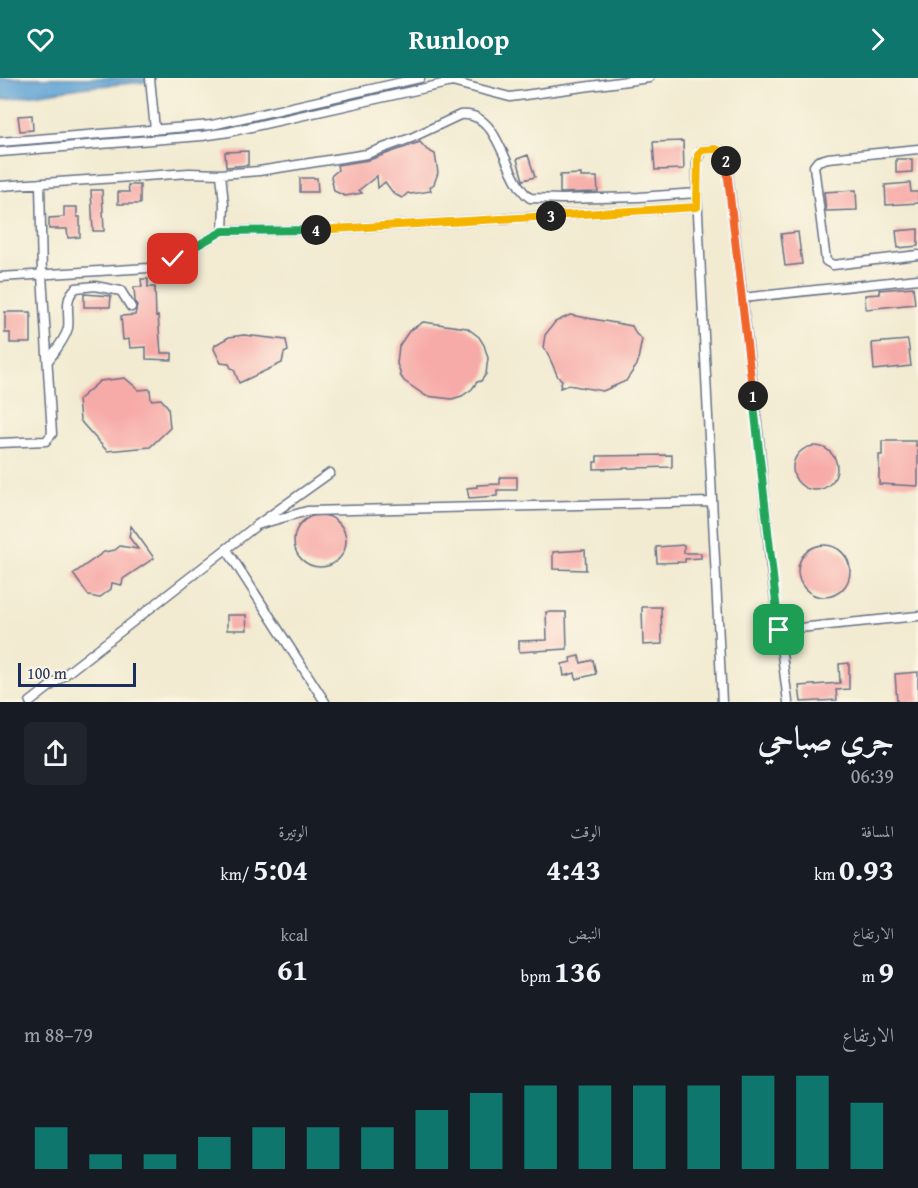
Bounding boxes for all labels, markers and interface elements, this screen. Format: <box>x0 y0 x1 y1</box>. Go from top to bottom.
text: Runloop <box>409 19 509 59</box>
icon: heart <box>24 23 57 56</box>
icon: forward <box>861 23 894 56</box>
pin: 2 <box>711 146 741 176</box>
text: 2 <box>722 149 730 173</box>
pin: 3 <box>536 201 566 231</box>
text: 3 <box>547 204 555 228</box>
pin: 4 <box>301 215 331 245</box>
text: 4 <box>312 218 320 242</box>
pin <box>147 233 198 284</box>
icon: check <box>156 242 189 275</box>
pin: 1 <box>738 381 768 411</box>
text: 1 <box>749 384 757 408</box>
pin <box>753 604 804 655</box>
icon: arrive <box>762 613 795 646</box>
scale bar <box>18 660 136 688</box>
text: 100 m <box>27 661 67 685</box>
text: جري صباحي <box>758 714 894 762</box>
button: share <box>24 722 87 785</box>
text: 06:39 <box>851 761 894 790</box>
text: الوتيرة <box>278 819 308 843</box>
text: الوقت <box>570 819 601 843</box>
text: المسافة <box>861 819 894 843</box>
text: 5:04 <box>253 847 308 891</box>
text: 4:43 <box>546 847 601 891</box>
text: 0.93 <box>839 847 894 891</box>
text: /km <box>221 862 253 886</box>
text: km <box>814 862 839 886</box>
text: النبض <box>568 921 601 945</box>
text: الارتفاع <box>852 921 894 945</box>
text: kcal <box>281 923 308 947</box>
text: 61 <box>277 947 308 991</box>
text: 136 <box>554 949 601 993</box>
text: 9 <box>878 949 894 993</box>
text: bpm <box>521 964 554 988</box>
text: m <box>862 964 878 988</box>
text: 79–88 m <box>24 1020 93 1049</box>
text: الارتفاع <box>842 1020 894 1049</box>

